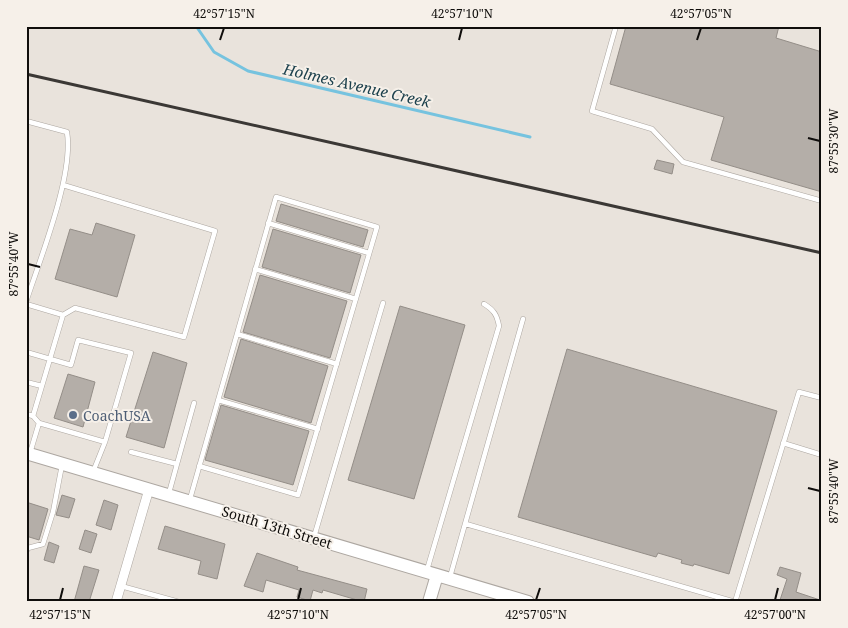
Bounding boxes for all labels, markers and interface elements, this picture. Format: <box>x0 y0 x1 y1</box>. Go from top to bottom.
text: 42°57'15"N <box>193 5 255 22</box>
text: 42°57'10"N <box>431 5 493 22</box>
text: 42°57'05"N <box>670 5 732 22</box>
water label: Holmes Avenue Creek <box>280 58 433 112</box>
text: 87°55'30"W <box>825 108 842 174</box>
text: 87°55'40"W <box>5 231 22 297</box>
place label: CoachUSA <box>83 406 151 425</box>
marker: CoachUSA <box>67 409 79 421</box>
text: 87°55'40"W <box>825 458 842 524</box>
street label: South 13th Street <box>220 501 334 553</box>
text: 42°57'15"N <box>29 606 91 623</box>
text: 42°57'10"N <box>267 606 329 623</box>
text: 42°57'05"N <box>505 606 567 623</box>
text: 42°57'00"N <box>744 606 806 623</box>

